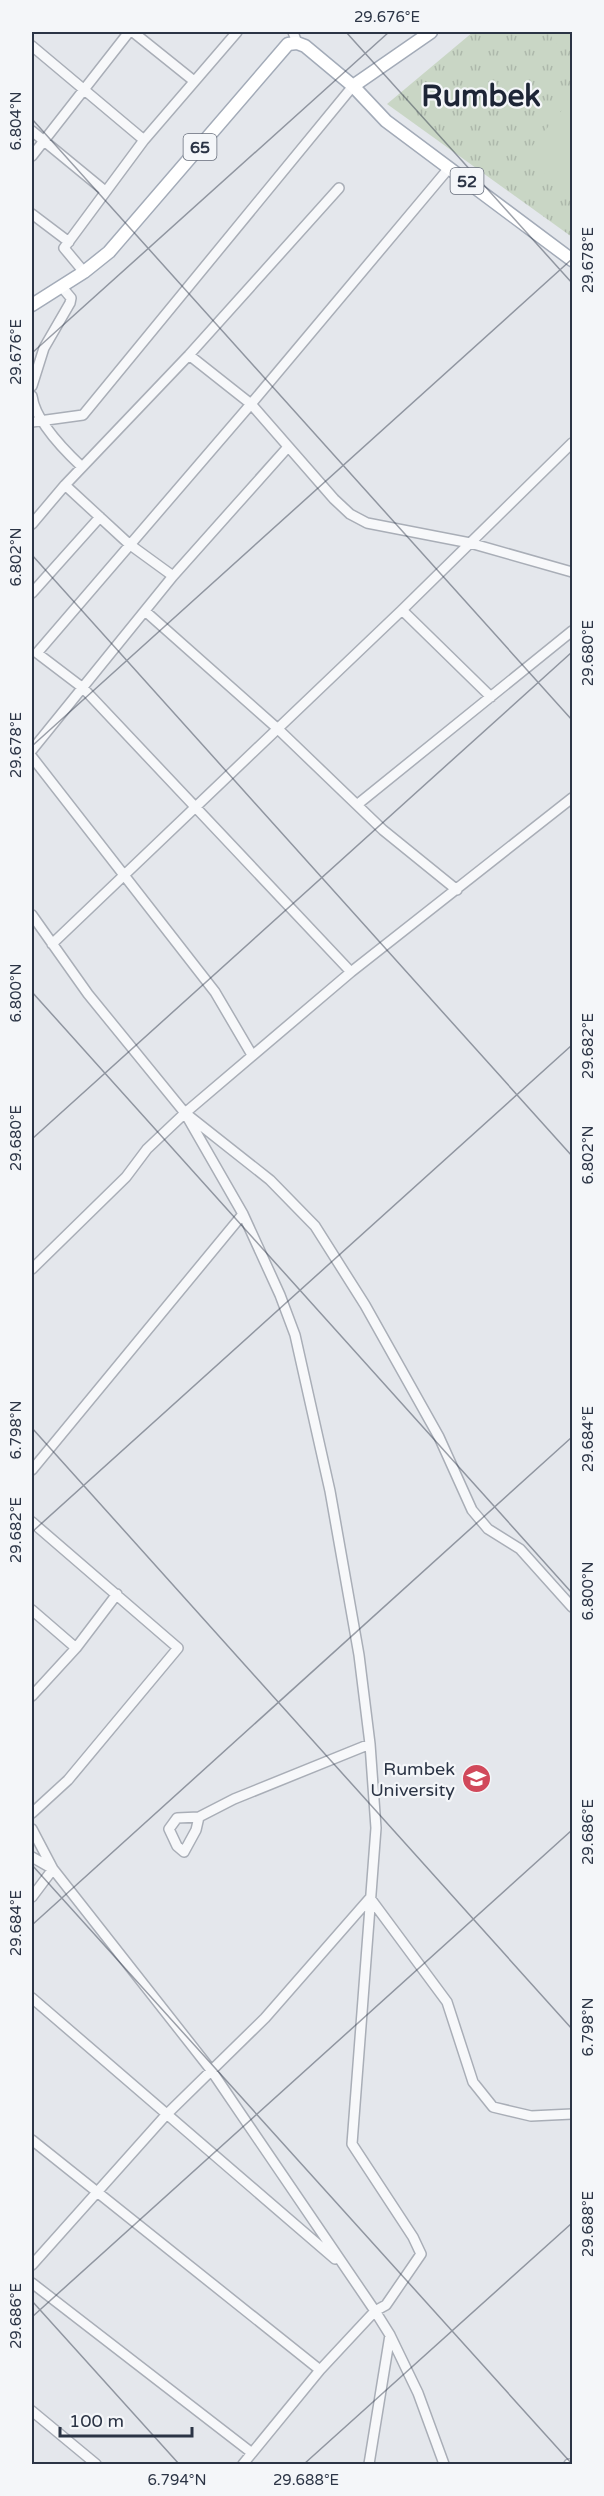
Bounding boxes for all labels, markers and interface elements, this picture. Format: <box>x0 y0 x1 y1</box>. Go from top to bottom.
text: 29.676°E <box>354 8 420 26</box>
district label: Rumbek <box>421 78 541 115</box>
text: 6.804°N <box>7 91 25 151</box>
road number: 65 <box>184 134 216 160</box>
road number: 52 <box>450 168 484 194</box>
text: 29.678°E <box>579 227 597 293</box>
text: 29.676°E <box>7 319 25 385</box>
text: 6.802°N <box>7 527 25 587</box>
text: 29.680°E <box>579 620 597 686</box>
text: 29.678°E <box>7 712 25 778</box>
text: 6.800°N <box>7 963 25 1023</box>
text: 29.682°E <box>579 1013 597 1079</box>
text: 29.680°E <box>7 1105 25 1171</box>
text: 6.802°N <box>579 1125 597 1185</box>
text: 6.798°N <box>7 1400 25 1460</box>
text: 29.684°E <box>579 1406 597 1472</box>
text: 29.682°E <box>7 1497 25 1563</box>
text: 6.800°N <box>579 1561 597 1621</box>
place label: Rumbek University <box>370 1758 455 1801</box>
school or university icon: Rumbek University <box>460 1763 492 1795</box>
text: 29.686°E <box>579 1799 597 1865</box>
text: 29.684°E <box>7 1890 25 1956</box>
text: 6.798°N <box>579 1997 597 2057</box>
text: 29.688°E <box>579 2191 597 2257</box>
text: 29.686°E <box>7 2283 25 2349</box>
scale bar <box>60 2400 192 2438</box>
text: 100 m <box>69 2410 124 2432</box>
text: 6.794°N <box>147 2471 207 2489</box>
text: 29.688°E <box>273 2471 339 2489</box>

